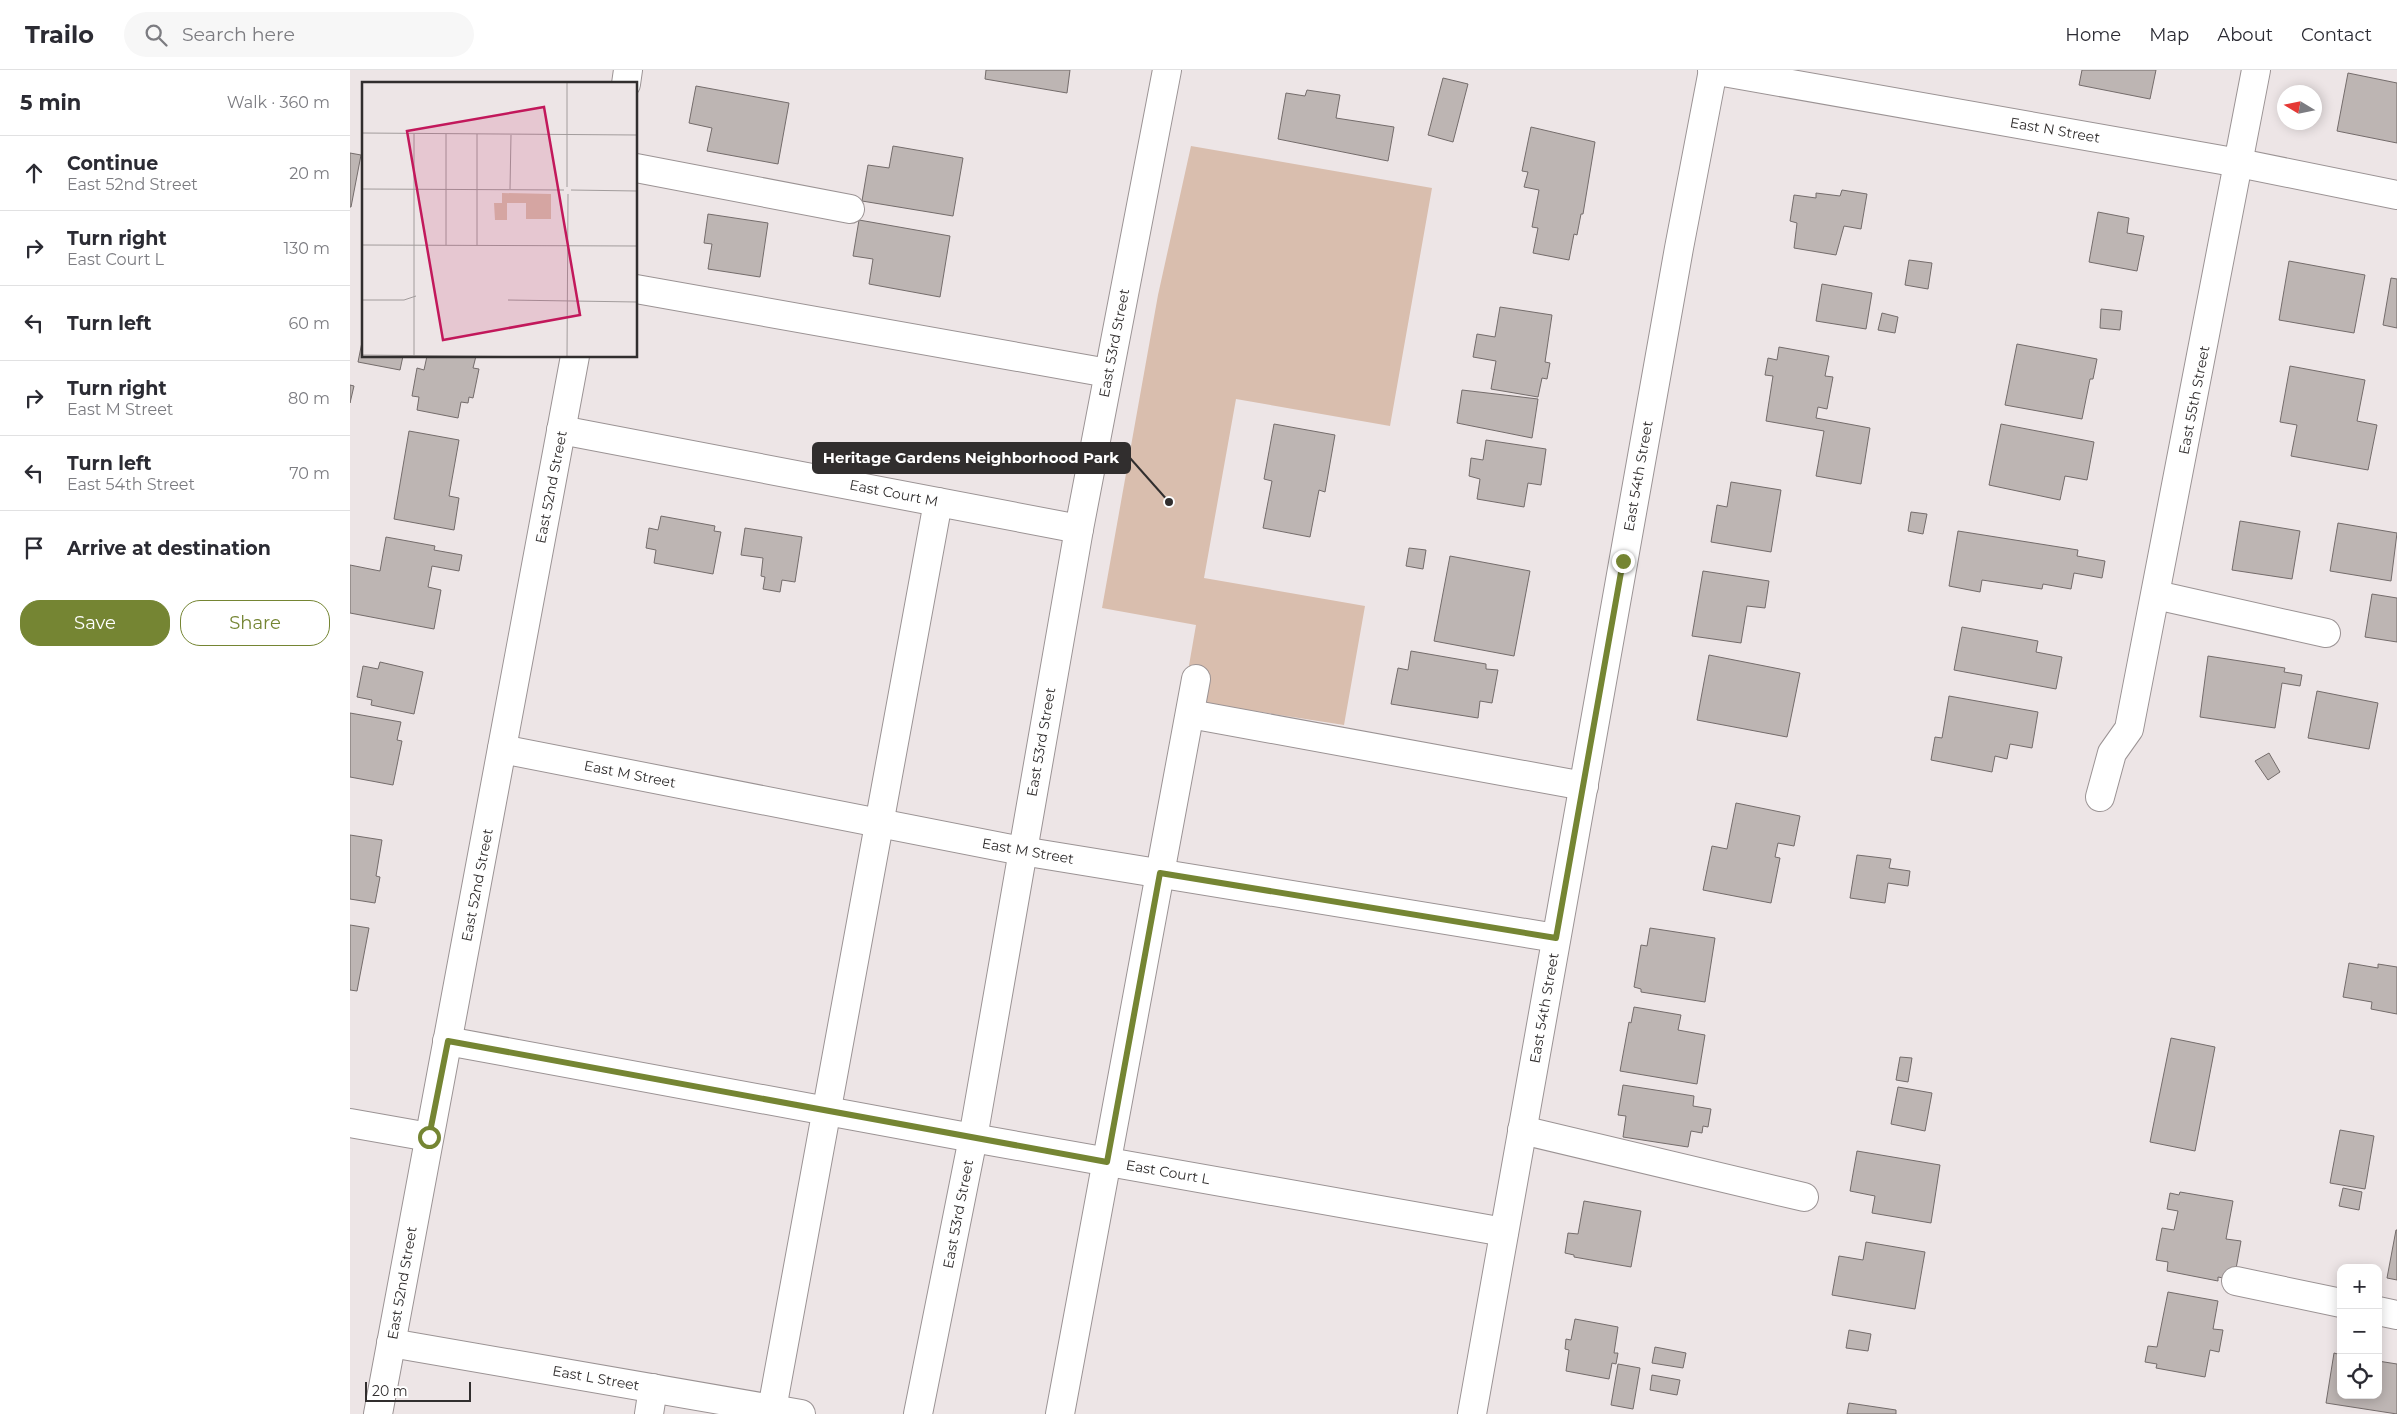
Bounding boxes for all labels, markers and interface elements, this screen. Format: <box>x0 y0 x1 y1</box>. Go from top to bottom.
search box <box>124 12 474 57</box>
text: Trailo <box>25 20 94 49</box>
icon: search <box>142 21 170 49</box>
text: Search here <box>182 23 295 46</box>
text: Home <box>2065 24 2121 46</box>
text: Map <box>2149 24 2189 46</box>
text: About <box>2217 24 2273 46</box>
text: Contact <box>2301 24 2372 46</box>
inset map <box>362 82 638 358</box>
north arrow <box>2277 85 2322 130</box>
text: 5 min <box>20 90 81 115</box>
text: Walk · 360 m <box>227 93 330 112</box>
street label: East N Street <box>2009 113 2102 147</box>
text: Continue <box>67 152 158 175</box>
icon: ahead <box>20 159 48 187</box>
text: 20 m <box>289 164 330 183</box>
text: East 52nd Street <box>67 175 198 194</box>
text: Turn right <box>67 227 167 250</box>
icon: right <box>20 234 48 262</box>
text: 130 m <box>283 239 330 258</box>
text: East Court L <box>67 250 164 269</box>
street label: East 53rd Street <box>1095 287 1133 399</box>
icon: left <box>20 309 48 337</box>
text: Turn left <box>67 312 152 335</box>
text: 60 m <box>288 314 330 333</box>
street label: East 55th Street <box>2175 344 2213 456</box>
text: Turn right <box>67 377 167 400</box>
icon: right <box>20 384 48 412</box>
text: 80 m <box>288 389 330 408</box>
text: East M Street <box>67 400 173 419</box>
street label: East 54th Street <box>1619 419 1657 533</box>
street label: East 52nd Street <box>531 429 571 545</box>
callout: Heritage Gardens Neighborhood Park <box>813 443 1130 473</box>
text: Heritage Gardens Neighborhood Park <box>823 448 1119 467</box>
text: Turn left <box>67 452 152 475</box>
icon: left <box>20 459 48 487</box>
text: 70 m <box>289 464 330 483</box>
text: East 54th Street <box>67 475 195 494</box>
street label: East Court M <box>848 476 940 510</box>
icon: arrive <box>20 534 48 562</box>
text: Arrive at destination <box>67 537 271 560</box>
route end <box>1612 550 1635 573</box>
button: Save <box>20 600 170 646</box>
button: Share <box>180 600 330 646</box>
street label: East 53rd Street <box>1023 686 1060 798</box>
street label: East M Street <box>583 756 678 792</box>
street label: East 52nd Street <box>457 827 497 943</box>
street label: East M Street <box>981 834 1076 868</box>
street label: East 54th Street <box>1525 951 1563 1065</box>
route start <box>418 1126 441 1149</box>
street label: East Court L <box>1125 1156 1212 1188</box>
street label: East 53rd Street <box>939 1158 977 1270</box>
street label: East 52nd Street <box>383 1225 421 1341</box>
map controls <box>2337 1264 2382 1399</box>
button: + <box>2337 1264 2382 1309</box>
button: − <box>2337 1309 2382 1354</box>
button: locate <box>2337 1354 2382 1399</box>
street label: East L Street <box>551 1362 641 1395</box>
scale bar <box>365 1379 471 1402</box>
text: 20 m <box>372 1382 408 1400</box>

